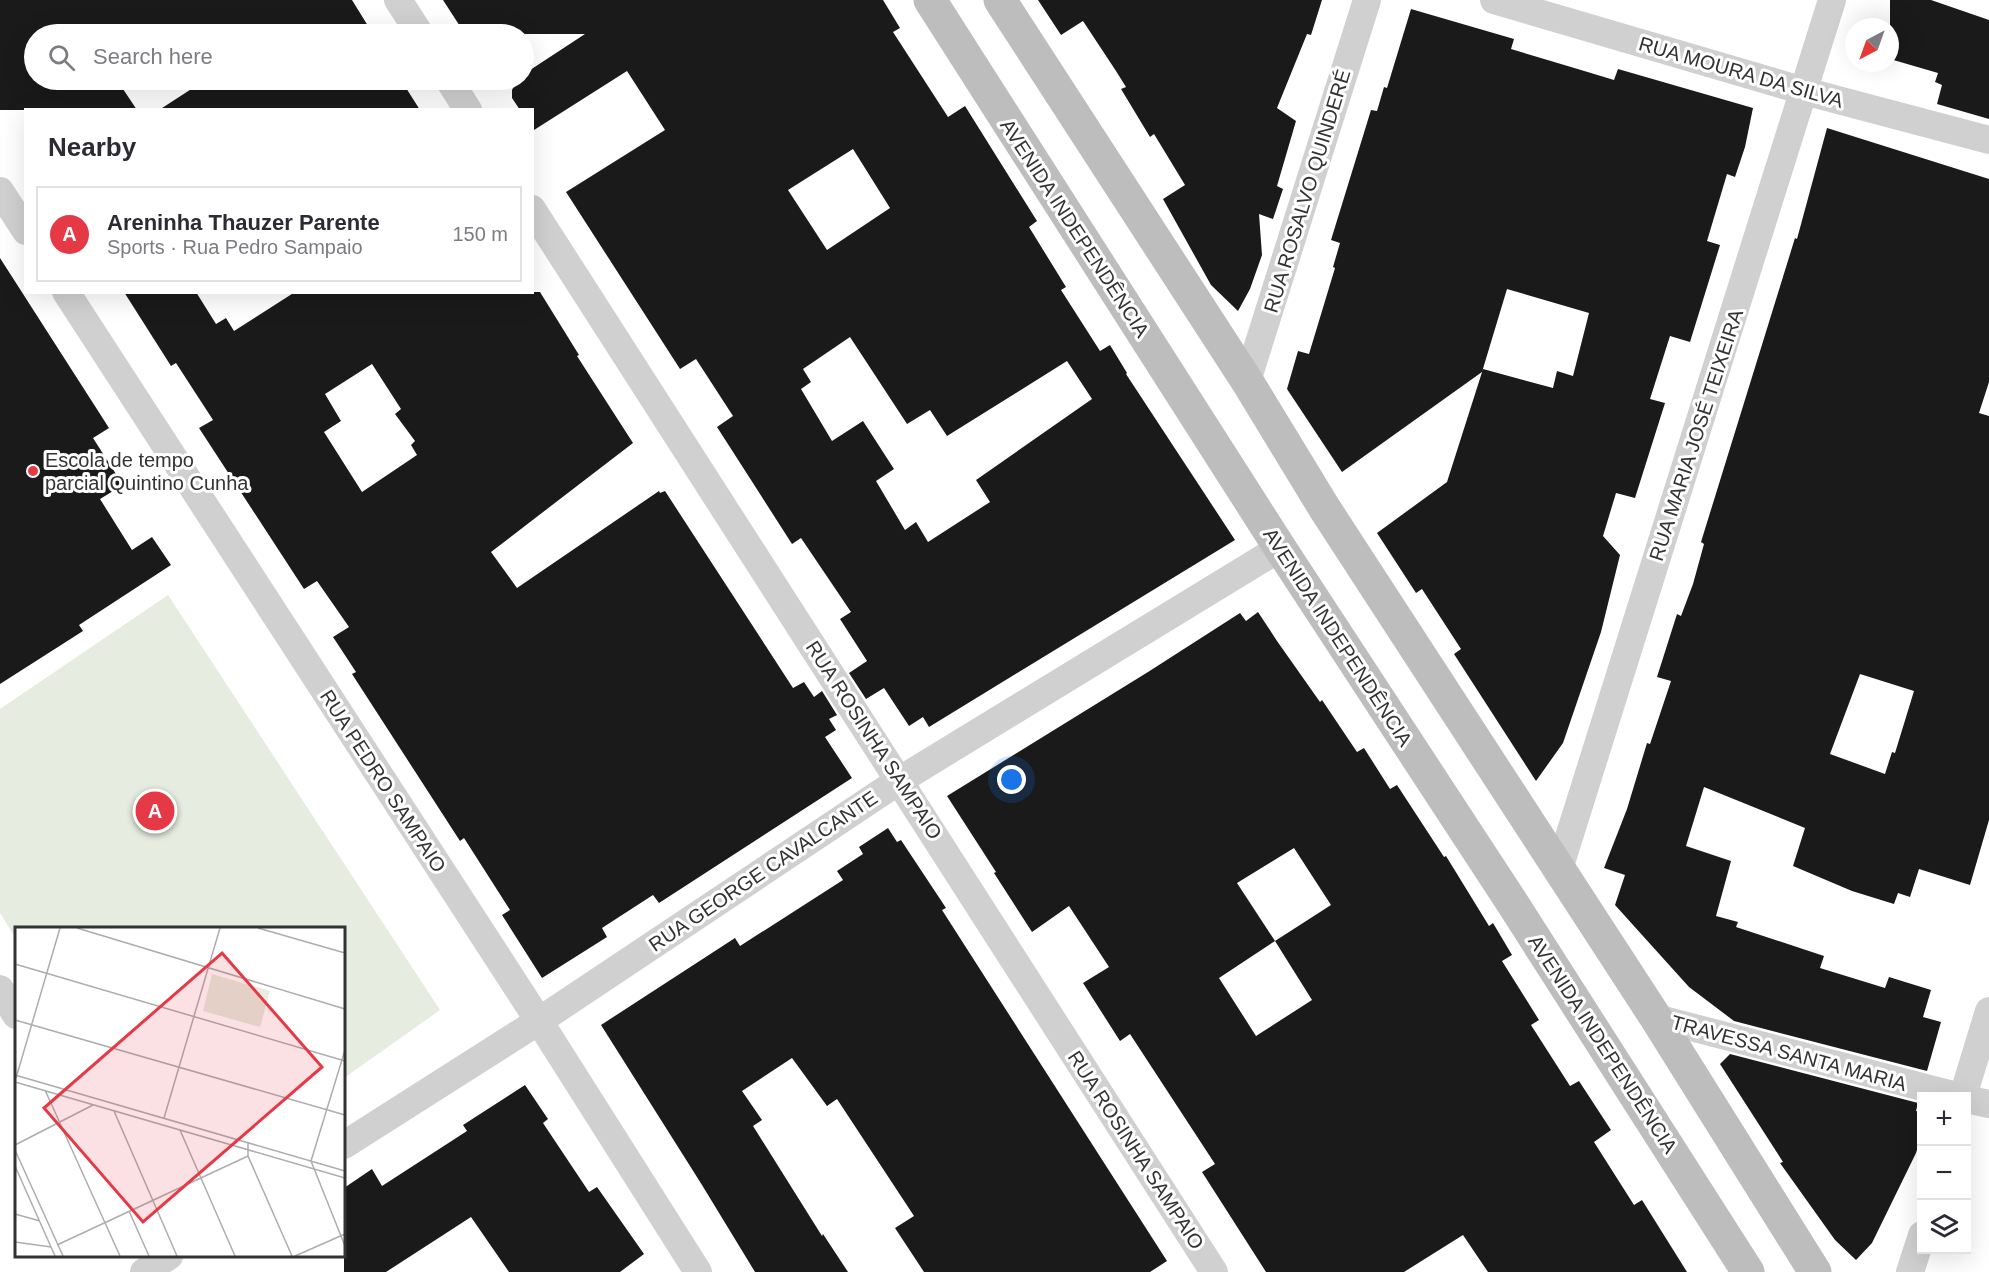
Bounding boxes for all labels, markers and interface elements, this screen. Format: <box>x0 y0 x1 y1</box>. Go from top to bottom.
north arrow <box>1845 18 1899 72</box>
search box <box>24 24 534 90</box>
street label: RUA MOURA DA SILVA <box>1636 32 1846 112</box>
icon: search <box>45 41 78 74</box>
text: Search here <box>93 44 213 69</box>
street label: RUA ROSALVO QUINDERÉ <box>1259 67 1355 315</box>
street label: AVENIDA INDEPENDÊNCIA <box>996 115 1154 342</box>
text: Nearby <box>48 132 136 162</box>
text: Areninha Thauzer Parente <box>107 210 380 235</box>
text: A <box>62 223 77 245</box>
text: 150 m <box>452 223 508 245</box>
text: Sports · Rua Pedro Sampaio <box>107 236 363 258</box>
street label: RUA MARIA JOSÉ TEIXEIRA <box>1645 306 1747 563</box>
place label: Escola de tempo parcial Quintino Cunha <box>45 449 249 494</box>
marker: Escola de tempo parcial Quintino Cunha <box>26 464 40 478</box>
street label: AVENIDA INDEPENDÊNCIA <box>1259 524 1417 751</box>
street label: RUA ROSINHA SAMPAIO <box>802 637 946 843</box>
street label: RUA PEDRO SAMPAIO <box>316 686 450 876</box>
your location <box>997 765 1026 794</box>
street label: RUA GEORGE CAVALCANTE <box>645 786 881 956</box>
pin: A <box>136 788 174 834</box>
inset map <box>15 927 345 1257</box>
street label: AVENIDA INDEPENDÊNCIA <box>1524 931 1682 1158</box>
street label: TRAVESSA SANTA MARIA <box>1669 1011 1910 1095</box>
street label: RUA ROSINHA SAMPAIO <box>1064 1047 1208 1253</box>
map controls <box>1917 1092 1971 1254</box>
button: + <box>1917 1092 1971 1146</box>
button: − <box>1917 1146 1971 1200</box>
button: layers <box>1917 1200 1971 1254</box>

